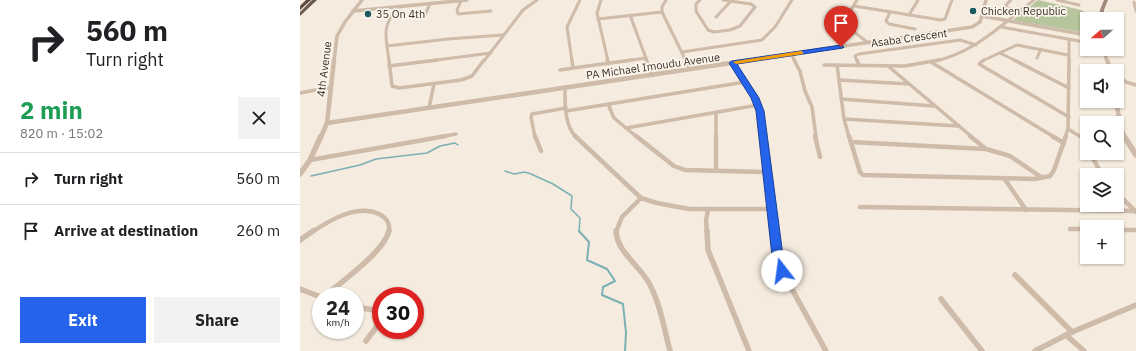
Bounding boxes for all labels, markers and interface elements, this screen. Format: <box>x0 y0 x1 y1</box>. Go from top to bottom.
place label: Chicken Republic <box>981 4 1067 18</box>
pin <box>824 6 858 47</box>
marker: Chicken Republic <box>968 6 978 16</box>
place label: 35 On 4th <box>376 7 425 21</box>
marker: 35 On 4th <box>363 9 373 19</box>
text: 560 m <box>86 12 168 49</box>
icon: arrive <box>830 12 852 34</box>
north arrow <box>1080 12 1124 56</box>
map controls <box>1080 12 1124 264</box>
icon: right <box>20 16 72 68</box>
street label: Asaba Crescent <box>870 26 948 50</box>
street label: 4th Avenue <box>314 40 334 98</box>
text: Turn right <box>86 48 164 71</box>
street label: PA Michael Imoudu Avenue <box>585 50 721 82</box>
button: sound <box>1080 64 1124 108</box>
text: 2 min <box>20 94 83 126</box>
button: close <box>238 97 280 139</box>
button: search <box>1080 116 1124 160</box>
text: 820 m · 15:02 <box>20 125 103 142</box>
icon: right <box>20 168 42 190</box>
button: layers <box>1080 168 1124 212</box>
text: Turn right <box>54 169 123 188</box>
text: 560 m <box>236 169 280 188</box>
icon: arrive <box>20 220 42 242</box>
button: + <box>1080 220 1124 264</box>
text: Arrive at destination <box>54 221 198 240</box>
text: 260 m <box>236 221 280 240</box>
position arrow <box>761 250 803 292</box>
speed limit sign: 30 <box>372 287 424 339</box>
text: 24 <box>326 294 350 321</box>
button: Exit <box>20 297 146 343</box>
button: Share <box>154 297 280 343</box>
text: km/h <box>326 316 350 329</box>

